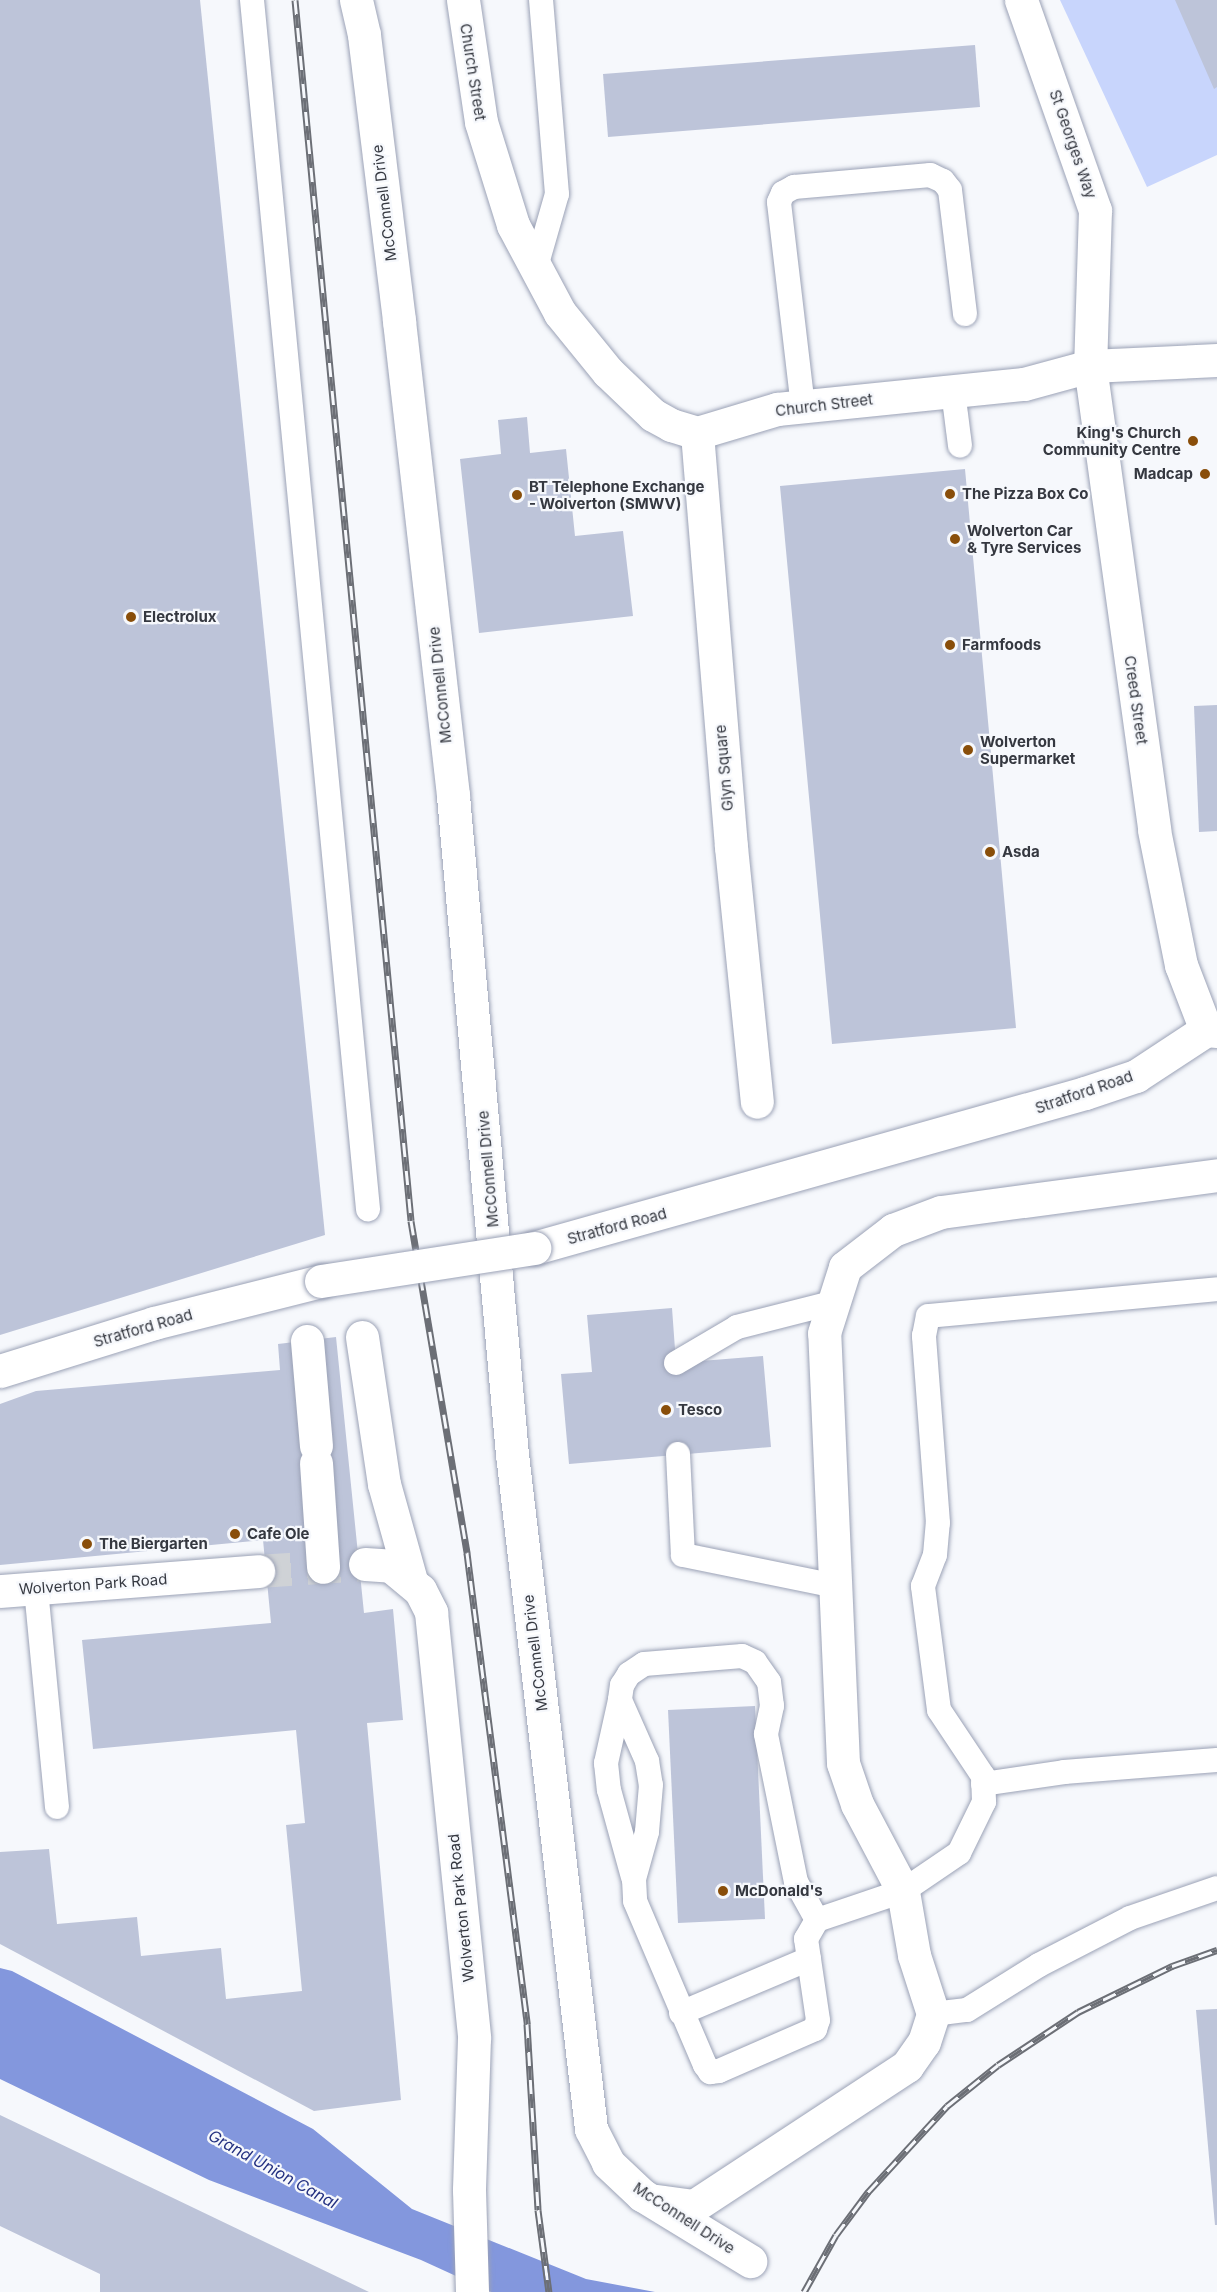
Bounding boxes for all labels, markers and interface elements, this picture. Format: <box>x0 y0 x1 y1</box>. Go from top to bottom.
street label: Church Street <box>456 22 490 122</box>
street label: St Georges Way <box>1046 87 1100 201</box>
street label: McConnell Drive <box>368 144 400 262</box>
street label: Church Street <box>774 390 874 420</box>
place label: King's Church Community Centre <box>1043 423 1181 458</box>
marker: King's Church Community Centre <box>1186 434 1200 448</box>
place label: Madcap <box>1134 465 1193 483</box>
marker: Madcap <box>1198 467 1212 481</box>
place label: BT Telephone Exchange - Wolverton (SMWV) <box>529 477 704 512</box>
place label: The Pizza Box Co <box>962 485 1088 503</box>
marker: The Pizza Box Co <box>943 487 957 501</box>
marker: BT Telephone Exchange - Wolverton (SMWV) <box>510 488 524 502</box>
place label: Wolverton Car & Tyre Services <box>967 521 1081 556</box>
marker: Wolverton Car & Tyre Services <box>948 532 962 546</box>
place label: Electrolux <box>143 608 216 626</box>
marker: Electrolux <box>124 610 138 624</box>
street label: McConnell Drive <box>425 626 455 744</box>
place label: Farmfoods <box>962 636 1041 654</box>
marker: Farmfoods <box>943 638 957 652</box>
street label: Creed Street <box>1121 654 1151 746</box>
street label: Glyn Square <box>711 724 737 812</box>
place label: Wolverton Supermarket <box>980 732 1075 767</box>
marker: Wolverton Supermarket <box>961 743 975 757</box>
place label: Asda <box>1002 843 1040 861</box>
marker: Asda <box>983 845 997 859</box>
street label: Stratford Road <box>1033 1067 1135 1117</box>
street label: McConnell Drive <box>474 1110 502 1228</box>
street label: Stratford Road <box>565 1204 669 1248</box>
street label: Stratford Road <box>91 1305 195 1351</box>
place label: Tesco <box>678 1401 722 1419</box>
marker: Tesco <box>659 1403 673 1417</box>
place label: Cafe Ole <box>247 1525 309 1543</box>
marker: Cafe Ole <box>228 1527 242 1541</box>
place label: The Biergarten <box>99 1535 208 1553</box>
marker: The Biergarten <box>80 1537 94 1551</box>
street label: Wolverton Park Road <box>18 1570 168 1598</box>
street label: McConnell Drive <box>519 1594 551 1712</box>
street label: Wolverton Park Road <box>444 1833 478 1983</box>
place label: McDonald's <box>735 1882 823 1900</box>
marker: McDonald's <box>716 1884 730 1898</box>
water label: Grand Union Canal <box>205 2126 341 2212</box>
street label: McConnell Drive <box>630 2179 738 2257</box>

